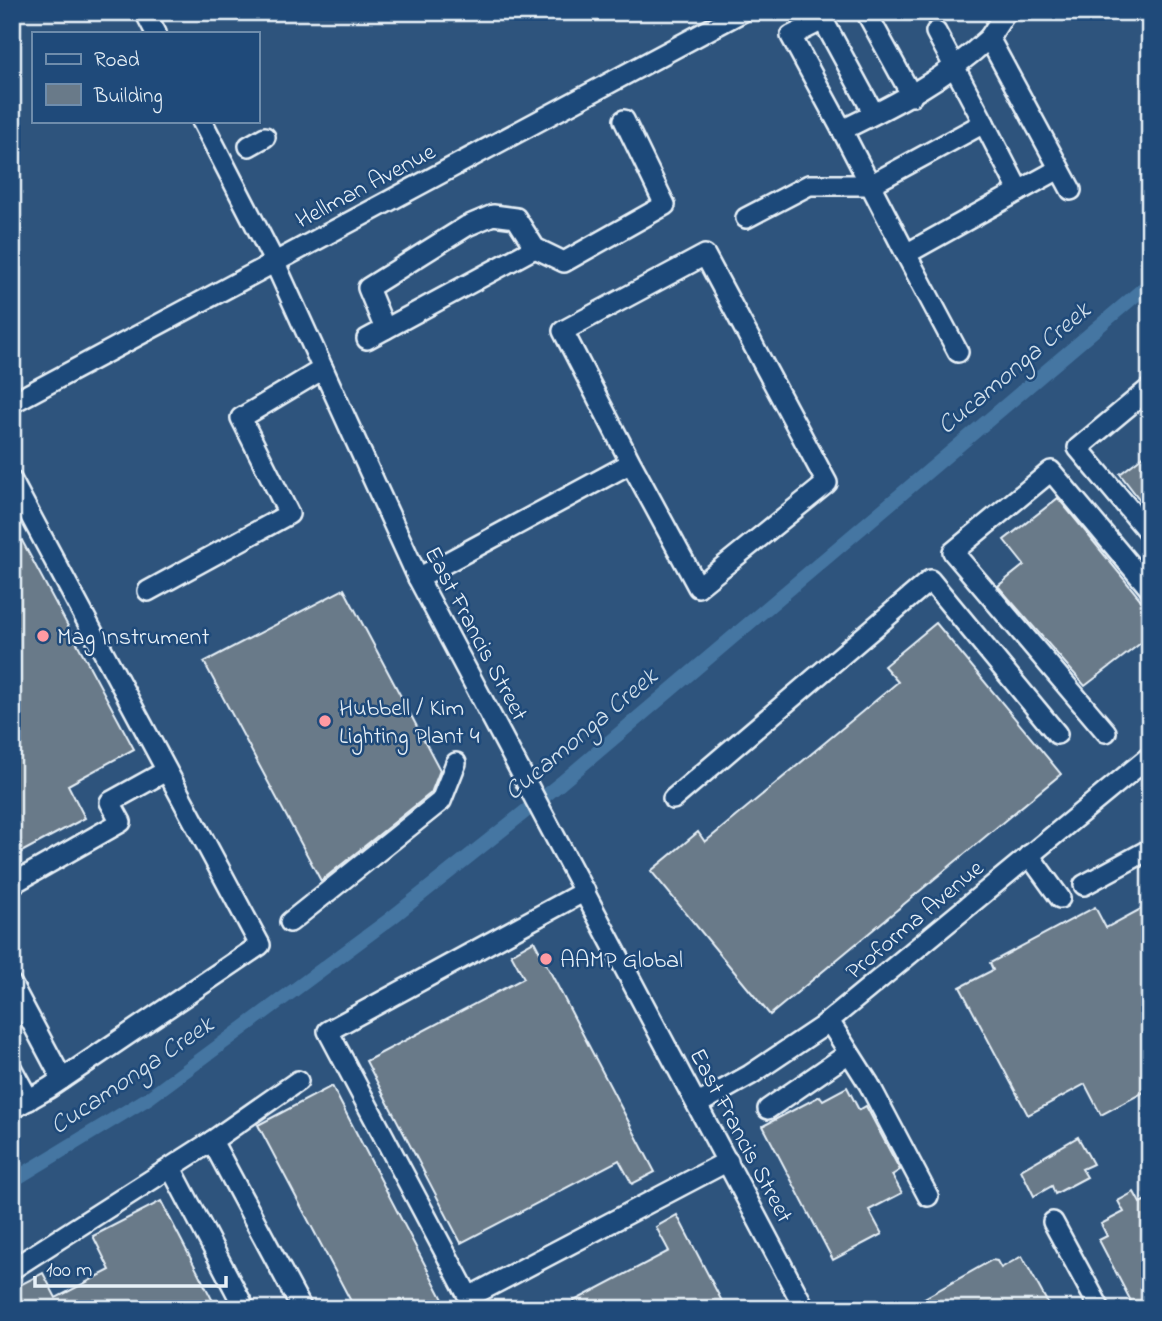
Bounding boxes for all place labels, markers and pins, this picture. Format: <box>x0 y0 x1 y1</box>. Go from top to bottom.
place label: Mag Instrument <box>57 621 209 656</box>
marker: Mag Instrument <box>35 628 51 644</box>
place label: Hubbell / Kim Lighting Plant 4 <box>339 692 480 755</box>
marker: Hubbell / Kim Lighting Plant 4 <box>317 713 333 729</box>
place label: AAMP Global <box>560 944 683 979</box>
marker: AAMP Global <box>538 951 554 967</box>

